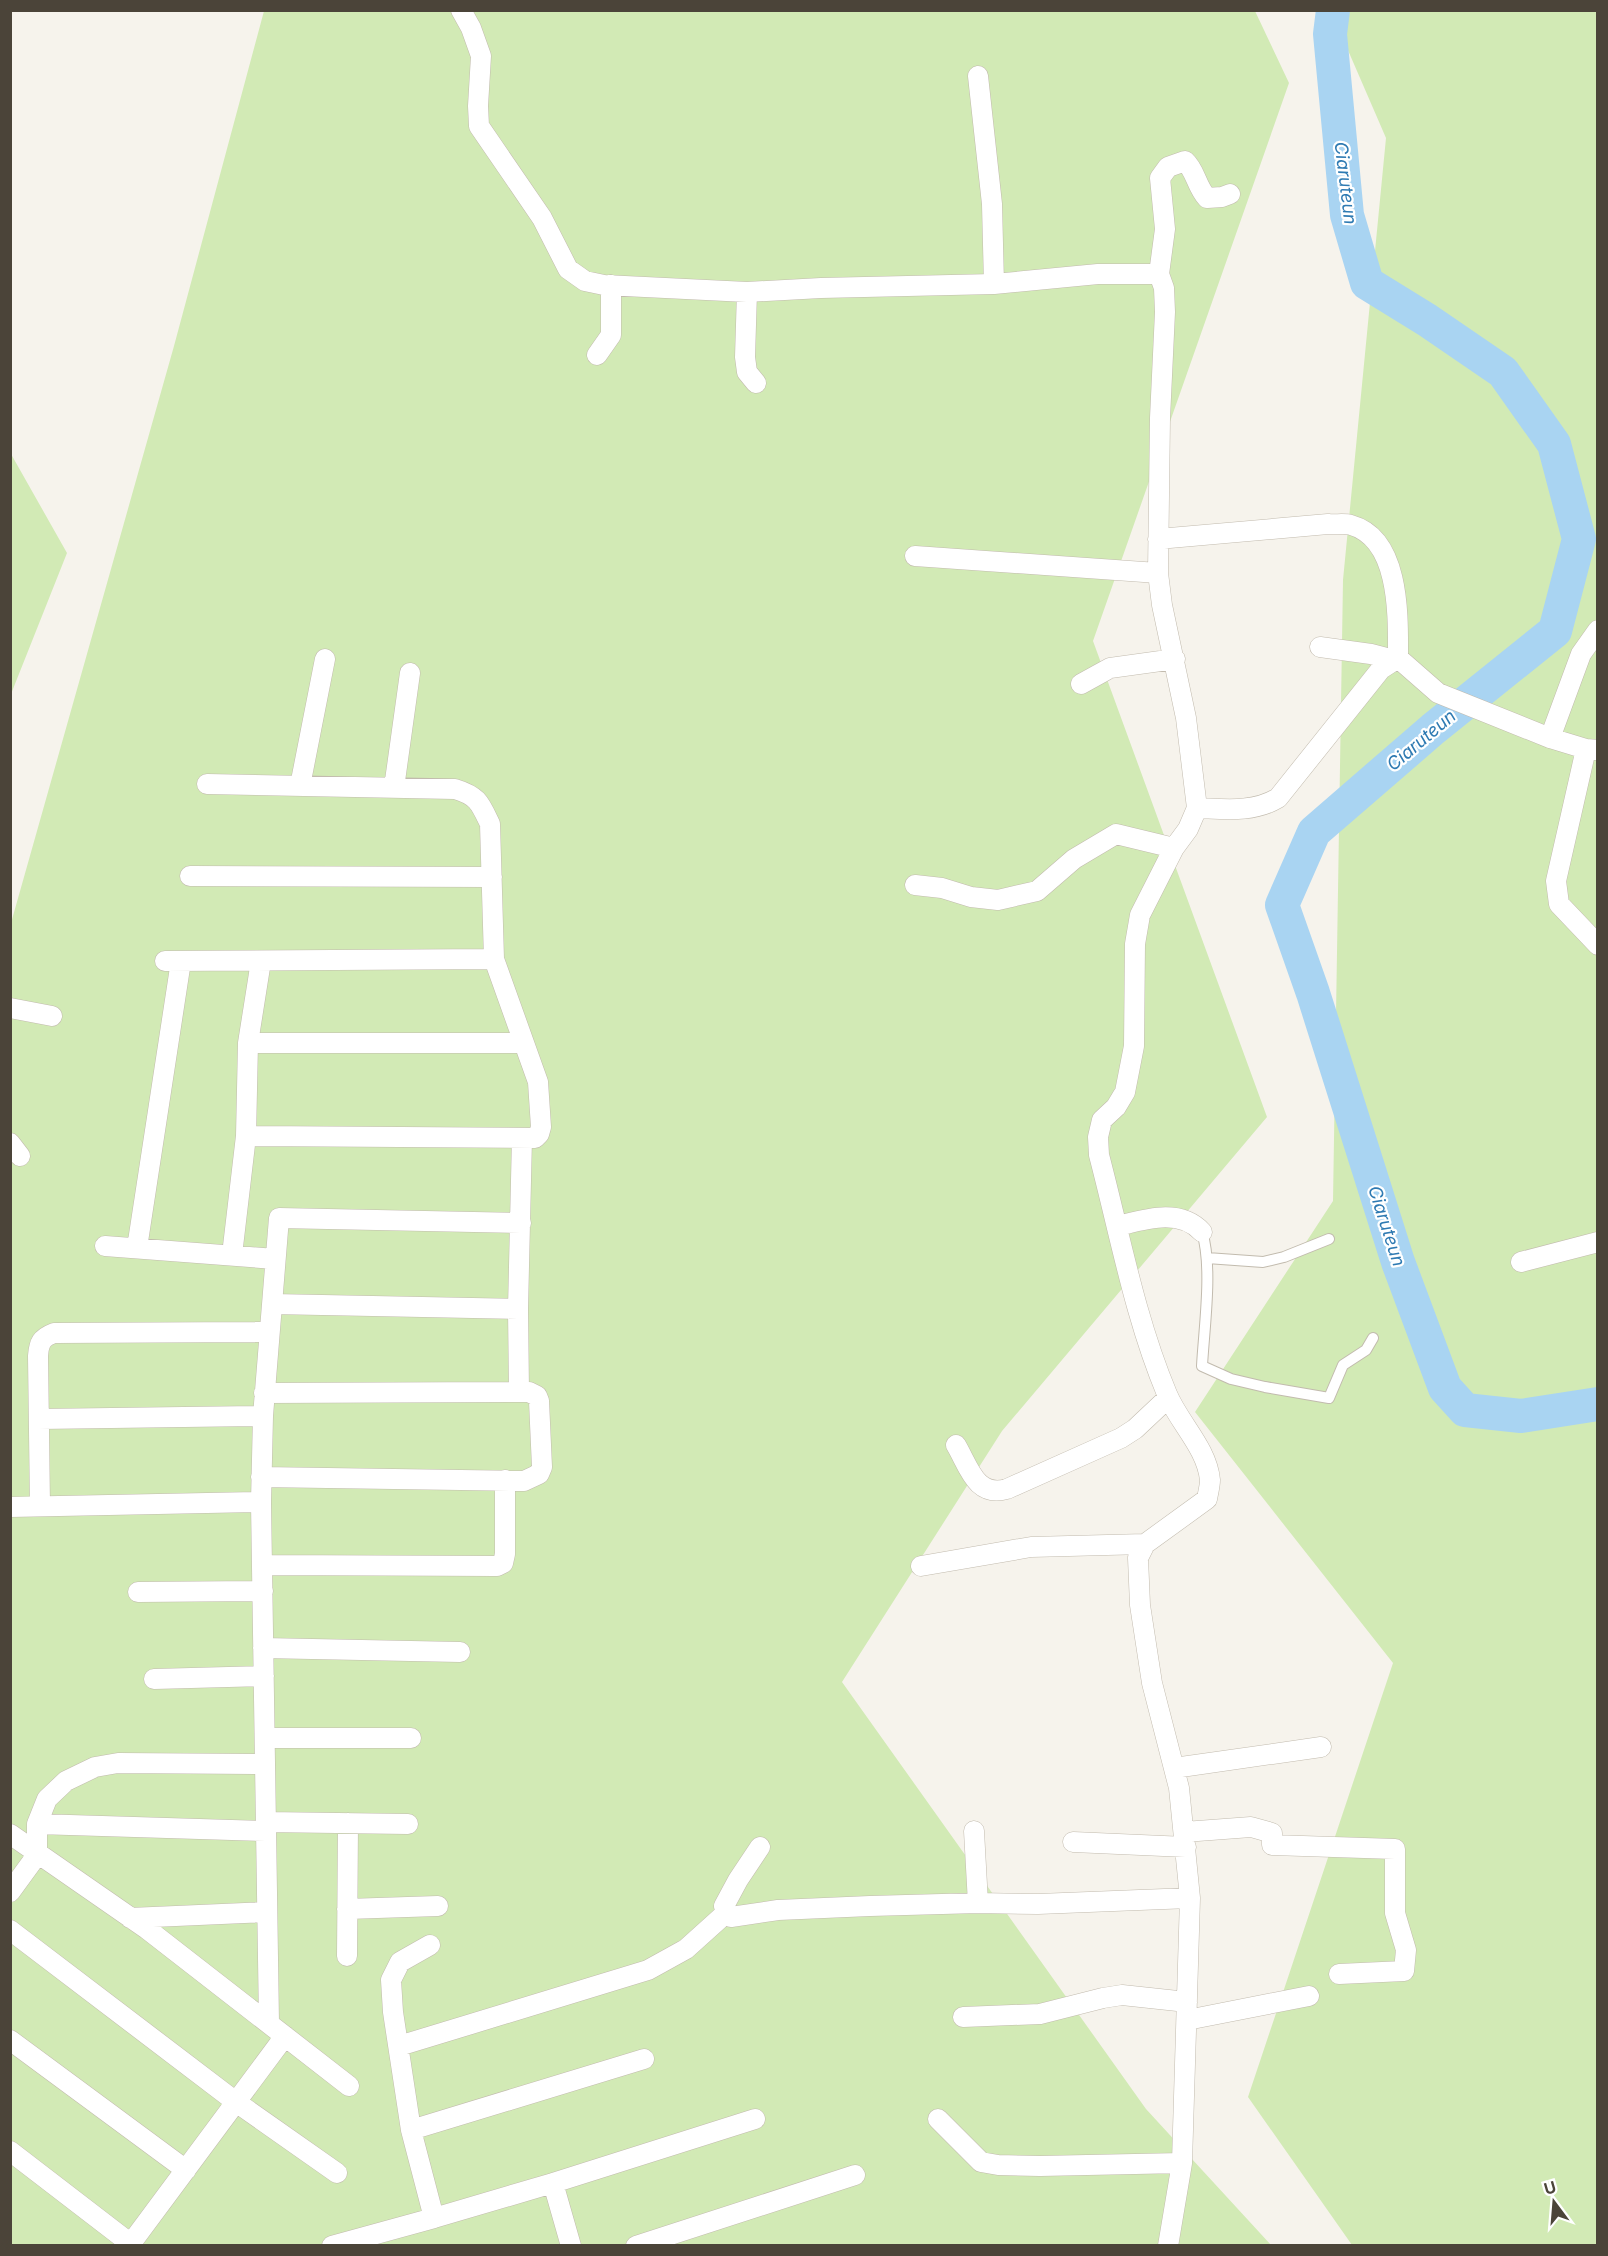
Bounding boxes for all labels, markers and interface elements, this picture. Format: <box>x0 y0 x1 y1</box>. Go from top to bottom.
water label: Ciaruteun <box>1330 140 1362 226</box>
water label: Ciaruteun <box>1382 705 1460 775</box>
water label: Ciaruteun <box>1364 1183 1410 1269</box>
north arrow <box>1524 2172 1584 2232</box>
text: U <box>1541 2176 1558 2199</box>

